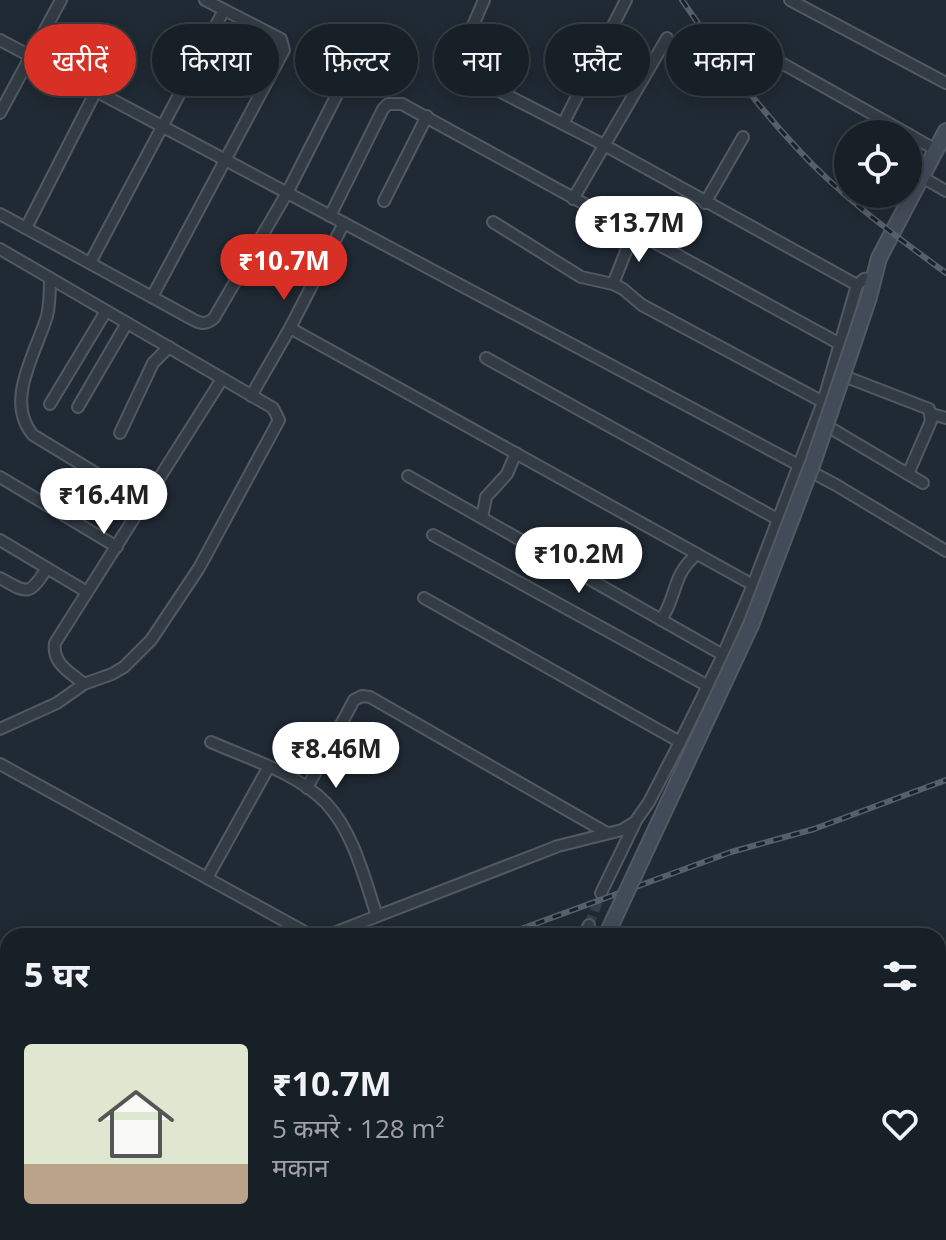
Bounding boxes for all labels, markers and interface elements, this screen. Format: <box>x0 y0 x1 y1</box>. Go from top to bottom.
chip: खरीदें <box>24 24 136 96</box>
chip: किराया <box>152 24 279 96</box>
chip: फ़िल्टर <box>295 24 418 96</box>
chip: नया <box>434 24 529 96</box>
chip: फ़्लैट <box>545 24 650 96</box>
chip: मकान <box>666 24 783 96</box>
map controls <box>834 120 922 208</box>
button: locate <box>834 120 922 208</box>
pin: ₹13.7M <box>574 196 704 264</box>
text: ₹13.7M <box>593 204 685 240</box>
pin: ₹10.7M <box>219 234 349 302</box>
text: ₹10.7M <box>238 242 330 278</box>
pin: ₹16.4M <box>39 468 169 536</box>
text: ₹16.4M <box>58 476 150 512</box>
pin: ₹10.2M <box>514 527 644 595</box>
text: ₹10.2M <box>533 535 625 571</box>
pin: ₹8.46M <box>271 722 401 790</box>
text: ₹8.46M <box>290 730 382 766</box>
text: 5 घर <box>24 951 89 997</box>
icon: filters <box>878 954 922 998</box>
text: ₹10.7M <box>272 1060 392 1106</box>
icon: home <box>88 1076 184 1172</box>
icon: heart <box>878 1102 922 1146</box>
text: 5 कमरे · 128 m² <box>272 1110 445 1146</box>
text: मकान <box>272 1149 329 1185</box>

